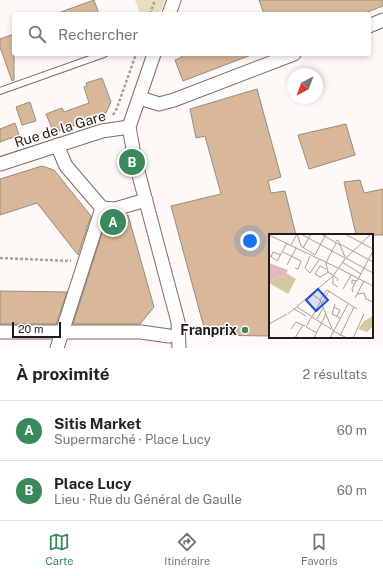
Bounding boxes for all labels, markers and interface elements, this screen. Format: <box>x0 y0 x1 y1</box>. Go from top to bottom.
search box <box>12 12 371 56</box>
icon: search <box>26 23 48 45</box>
text: Rechercher <box>58 26 138 43</box>
north arrow <box>287 68 323 104</box>
street label: Rue de la Gare <box>12 107 108 151</box>
pin: B <box>119 147 145 177</box>
pin: A <box>100 207 126 237</box>
your location <box>240 231 260 251</box>
inset map <box>269 234 373 338</box>
scale bar <box>12 320 61 339</box>
place label: Franprix <box>180 322 237 338</box>
text: 20 m <box>18 323 43 335</box>
marker: Franprix <box>240 325 250 335</box>
text: À proximité <box>16 364 110 384</box>
text: 2 résultats <box>303 367 367 382</box>
text: Sitis Market <box>54 415 141 432</box>
text: A <box>24 423 34 438</box>
text: 60 m <box>337 423 367 438</box>
text: Supermarché · Place Lucy <box>54 432 211 447</box>
text: Place Lucy <box>54 475 131 492</box>
text: B <box>25 483 33 498</box>
text: 60 m <box>337 483 367 498</box>
text: Lieu · Rue du Général de Gaulle <box>54 492 242 507</box>
tab: Carte <box>45 531 73 567</box>
tab: Itinéraire <box>164 531 210 567</box>
tab: Favoris <box>301 531 338 567</box>

